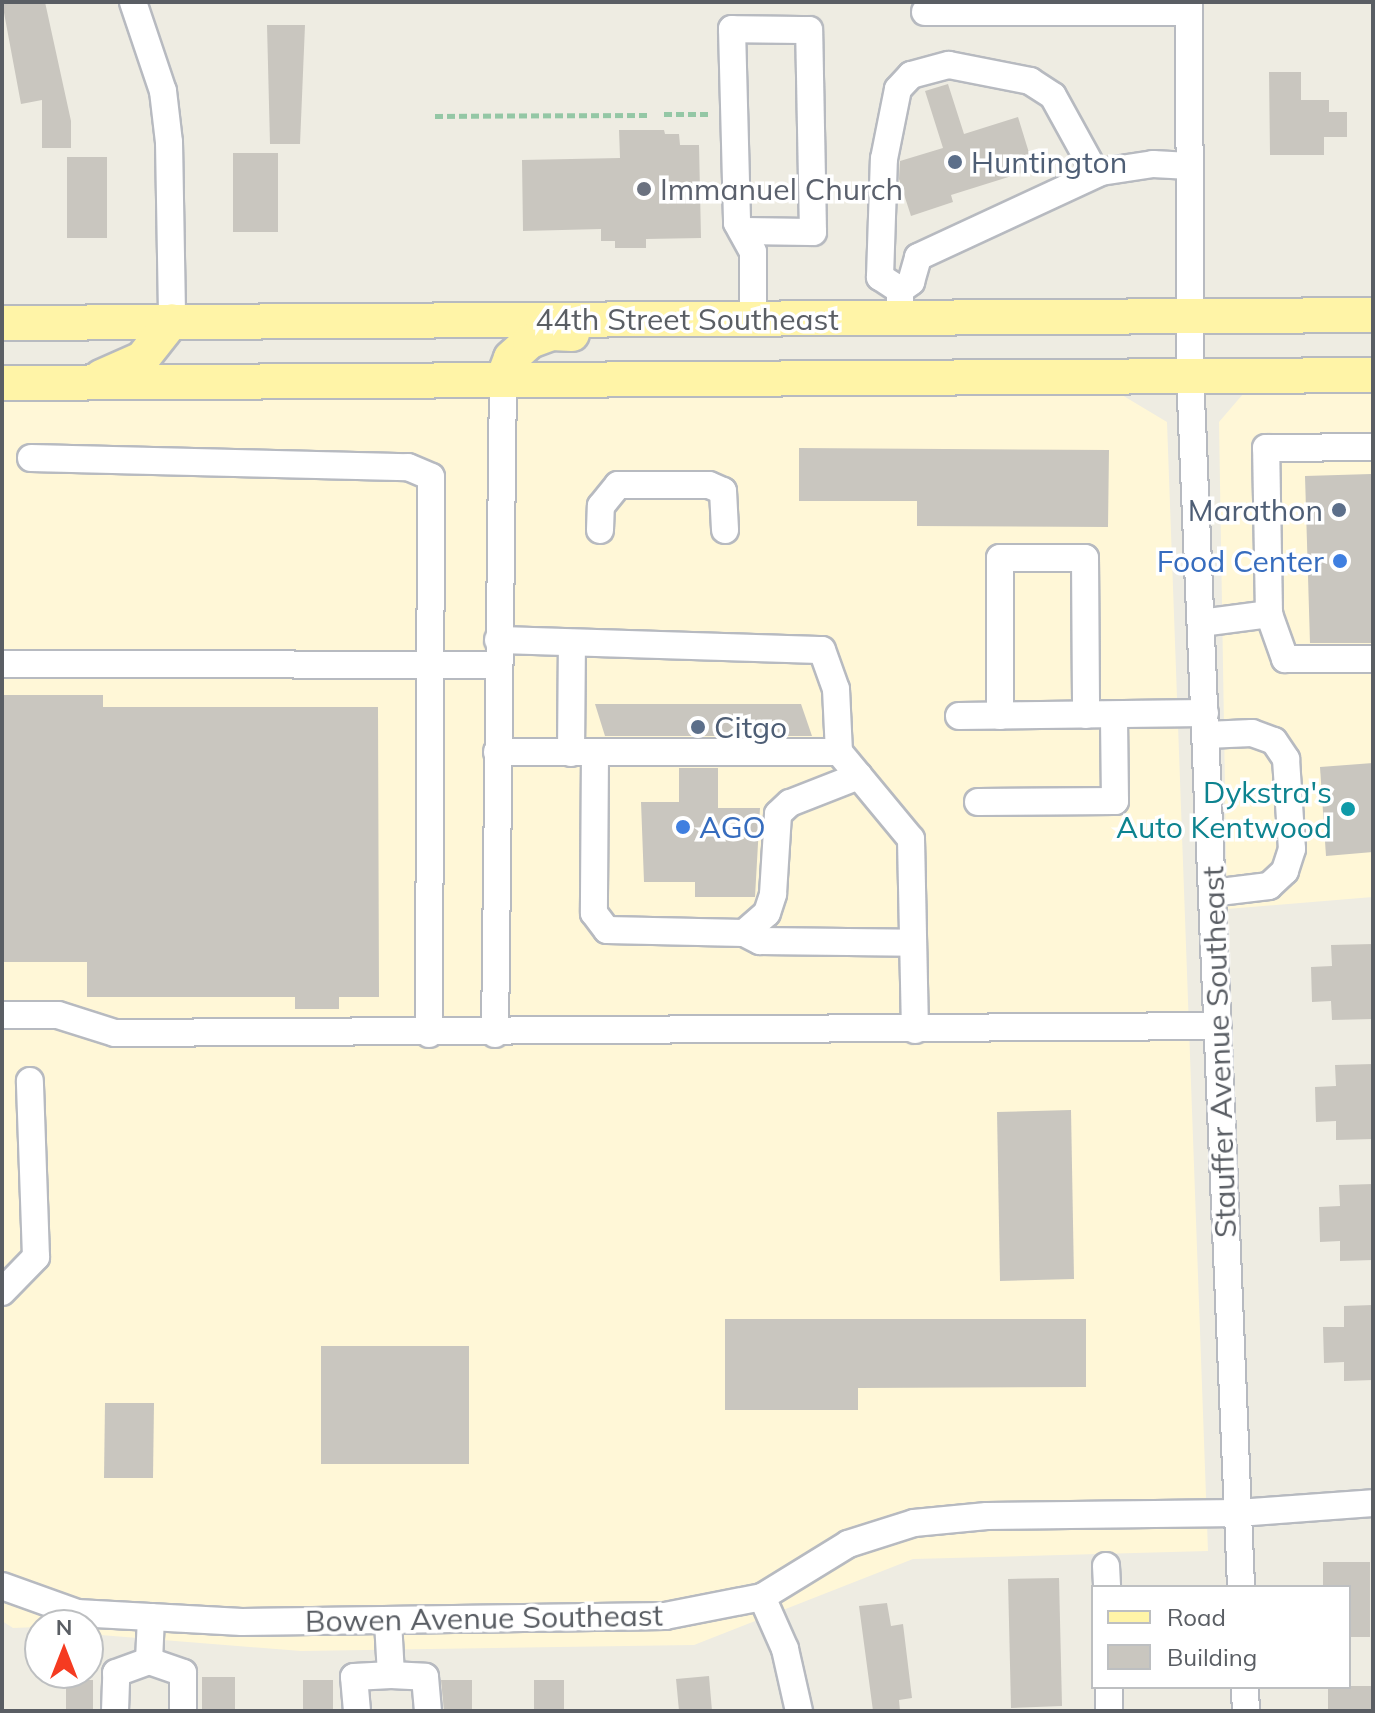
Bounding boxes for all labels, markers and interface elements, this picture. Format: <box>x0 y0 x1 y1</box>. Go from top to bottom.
place label: Huntington <box>971 144 1127 180</box>
marker: Huntington <box>946 153 964 171</box>
place label: Immanuel Church <box>660 171 903 207</box>
marker: Immanuel Church <box>635 180 653 198</box>
street label: 44th Street Southeast <box>535 301 839 337</box>
place label: Marathon <box>1188 492 1323 528</box>
marker: Marathon <box>1330 501 1348 519</box>
place label: Food Center <box>1157 543 1324 579</box>
marker: Food Center <box>1331 552 1349 570</box>
place label: Citgo <box>714 709 787 745</box>
marker: Citgo <box>689 718 707 736</box>
place label: Dykstra's Auto Kentwood <box>1116 774 1332 844</box>
marker: Dykstra's Auto Kentwood <box>1339 800 1357 818</box>
place label: AGO <box>699 809 766 845</box>
marker: AGO <box>674 818 692 836</box>
street label: Stauffer Avenue Southeast <box>1195 866 1243 1238</box>
legend <box>1091 1585 1351 1689</box>
street label: Bowen Avenue Southeast <box>305 1597 663 1639</box>
text: Road <box>1167 1602 1226 1632</box>
north arrow <box>24 1609 104 1689</box>
text: N <box>56 1613 72 1641</box>
text: Building <box>1167 1642 1257 1672</box>

